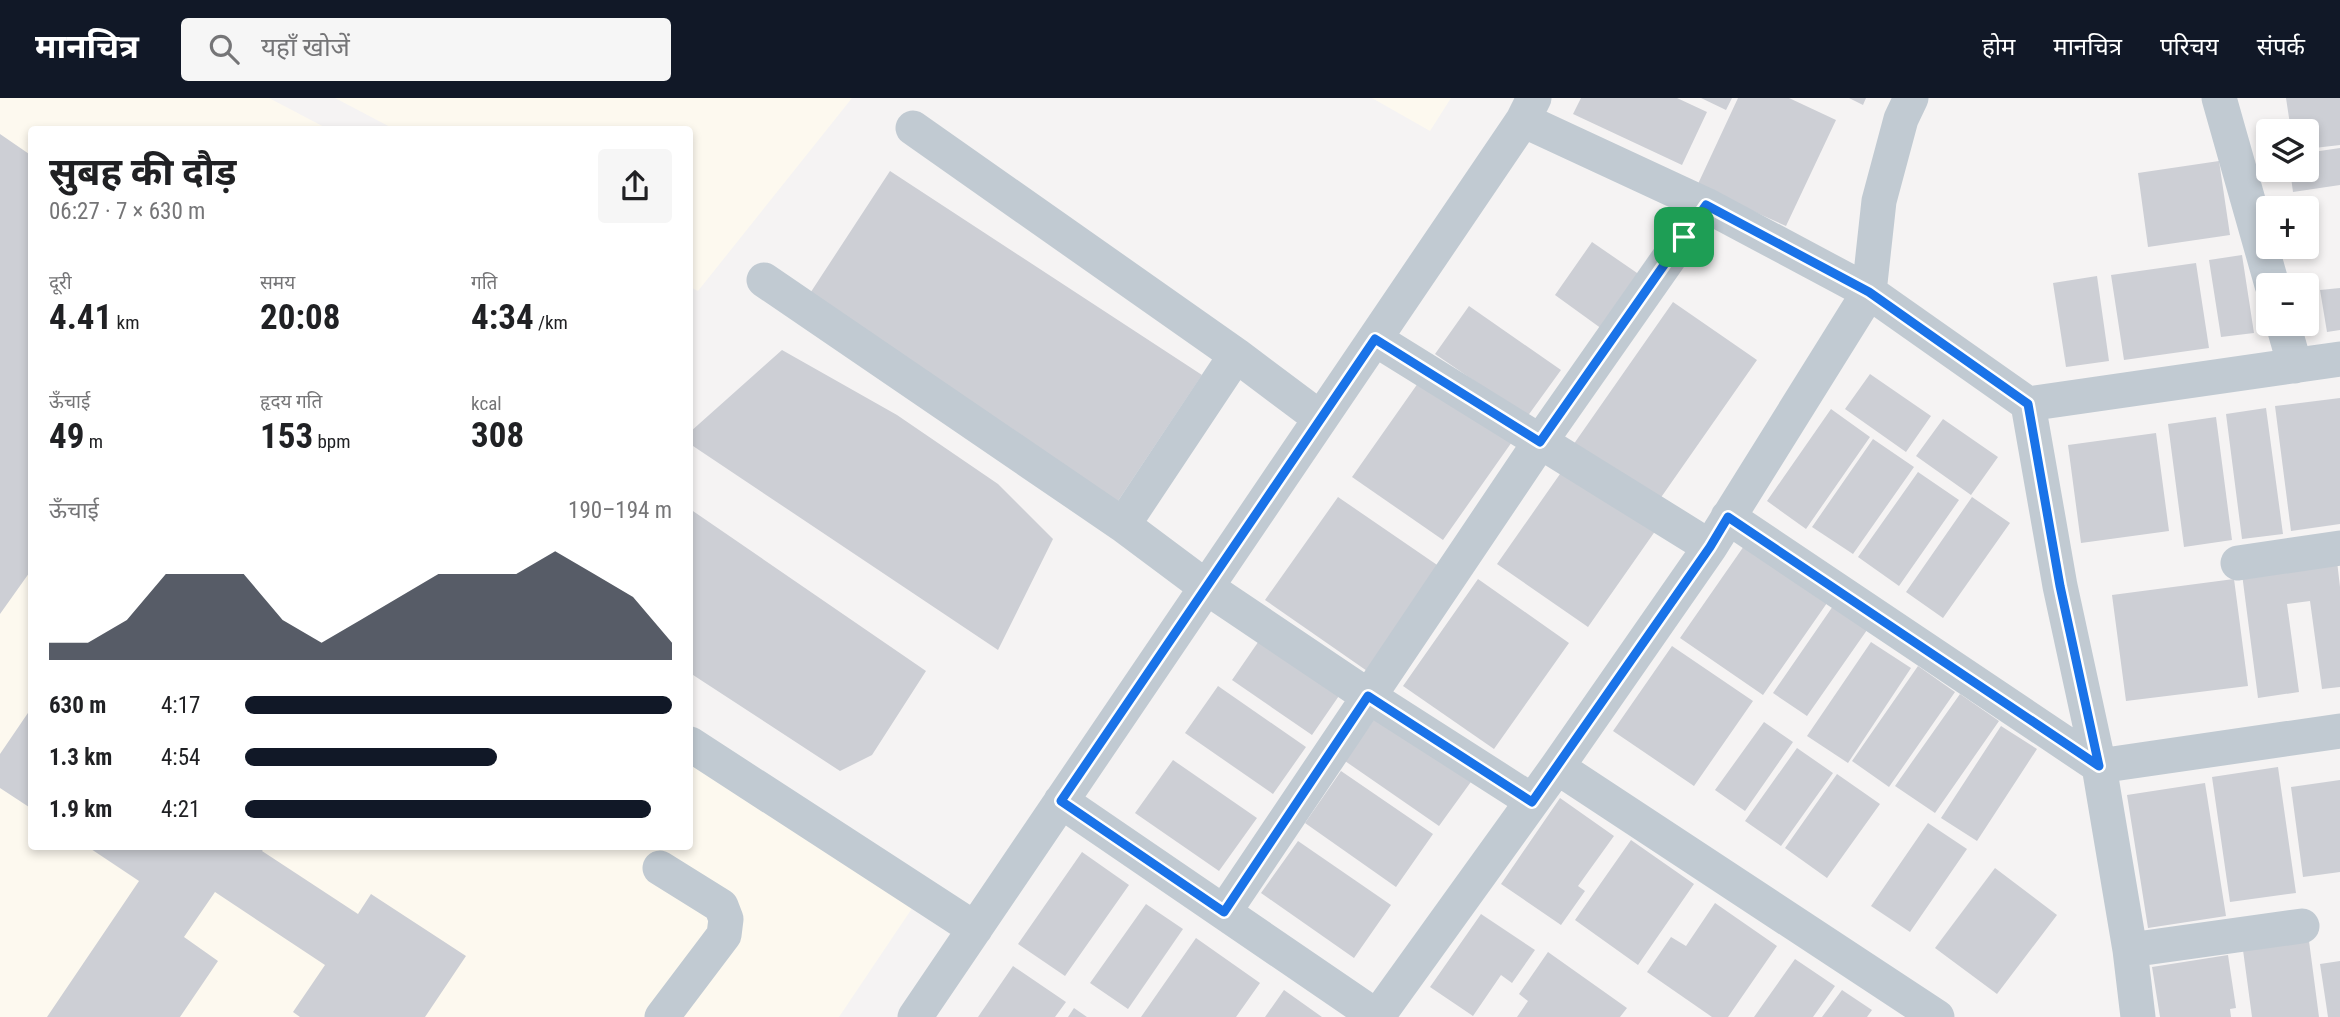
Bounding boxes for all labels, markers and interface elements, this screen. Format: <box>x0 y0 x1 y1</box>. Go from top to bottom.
search box <box>181 18 671 81</box>
text: मानचित्र <box>35 27 139 66</box>
icon: search <box>205 30 243 68</box>
text: यहाँ खोजें <box>261 32 350 62</box>
text: होम <box>1982 33 2015 61</box>
text: मानचित्र <box>2053 33 2122 61</box>
text: परिचय <box>2160 33 2219 61</box>
text: संपर्क <box>2257 33 2305 61</box>
map controls <box>2256 119 2319 336</box>
button: layers <box>2256 119 2319 182</box>
button: share <box>598 149 672 223</box>
text: सुबह की दौड़ <box>49 150 237 194</box>
button: + <box>2256 196 2319 259</box>
text: 06:27 · 7 × 630 m <box>49 198 205 225</box>
pin <box>1654 207 1714 267</box>
icon: arrive <box>1665 218 1703 256</box>
text: दूरी <box>49 271 72 294</box>
text: समय <box>260 271 295 294</box>
text: गति <box>471 271 497 294</box>
button: − <box>2256 273 2319 336</box>
text: 4.41 <box>49 297 112 338</box>
text: 20:08 <box>260 297 340 338</box>
text: 4:34 <box>471 297 534 338</box>
text: km <box>112 311 139 334</box>
text: /km <box>534 311 568 334</box>
text: ऊँचाई <box>49 390 90 413</box>
text: हृदय गति <box>260 390 322 413</box>
text: kcal <box>471 392 502 415</box>
text: 308 <box>471 415 524 456</box>
text: 49 <box>49 416 84 457</box>
text: 153 <box>260 416 313 457</box>
text: m <box>84 430 103 453</box>
text: bpm <box>313 430 350 453</box>
text: ऊँचाई <box>49 497 99 524</box>
text: 190–194 m <box>568 497 672 524</box>
text: 630 m <box>49 692 106 719</box>
text: 4:17 <box>161 692 200 719</box>
text: 1.3 km <box>49 744 112 771</box>
text: 4:54 <box>161 744 200 771</box>
text: 1.9 km <box>49 796 112 823</box>
text: 4:21 <box>161 796 200 823</box>

